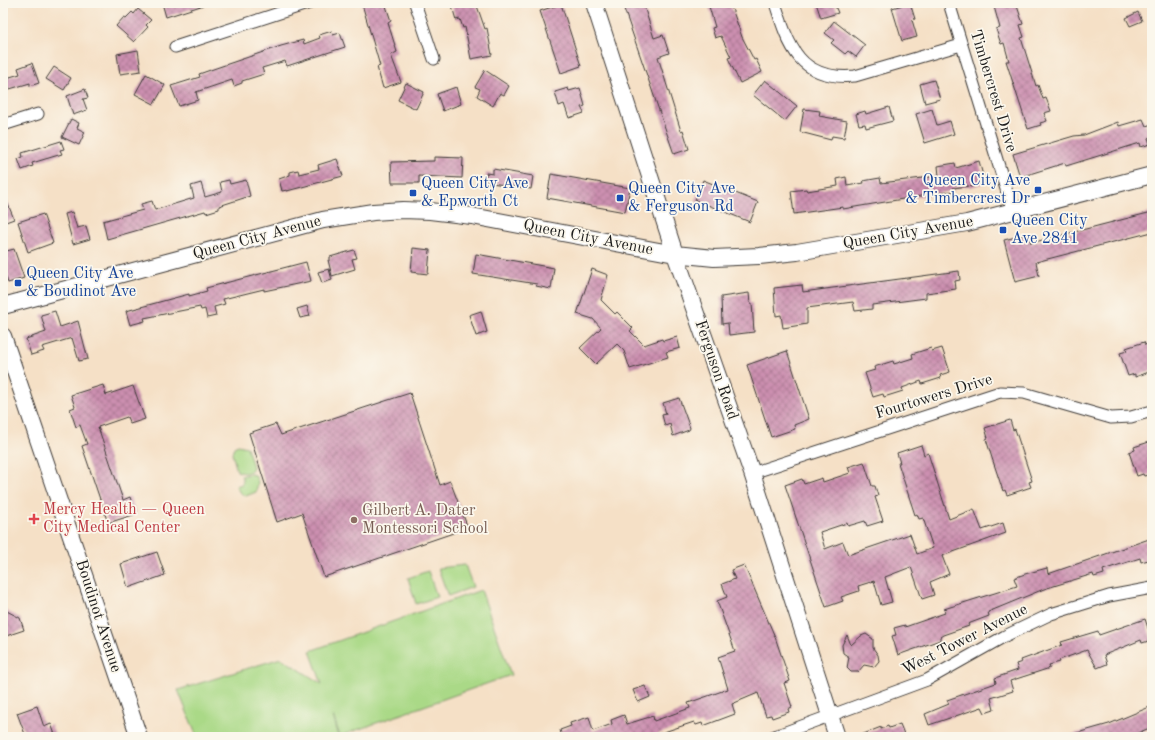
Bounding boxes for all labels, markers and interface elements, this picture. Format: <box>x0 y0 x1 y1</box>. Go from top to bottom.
street label: Timbercrest Drive <box>967 28 1019 154</box>
place label: Queen City Ave & Timbercrest Dr <box>905 173 1030 207</box>
place label: Queen City Ave & Epworth Ct <box>421 176 528 210</box>
place label: Queen City Ave & Ferguson Rd <box>628 181 735 215</box>
marker: Queen City Ave & Timbercrest Dr <box>1033 185 1043 195</box>
marker: Queen City Ave & Epworth Ct <box>408 188 418 198</box>
marker: Queen City Ave & Ferguson Rd <box>615 193 625 203</box>
street label: Queen City Avenue <box>191 213 323 263</box>
place label: Queen City Ave 2841 <box>1011 213 1088 247</box>
street label: Queen City Avenue <box>842 214 974 252</box>
street label: Queen City Avenue <box>522 218 654 258</box>
marker: Queen City Ave 2841 <box>998 225 1008 235</box>
place label: Queen City Ave & Boudinot Ave <box>26 266 136 300</box>
marker: Queen City Ave & Boudinot Ave <box>13 278 23 288</box>
street label: Ferguson Road <box>691 318 741 422</box>
street label: Fourtowers Drive <box>874 372 994 422</box>
place label: Mercy Health — Queen City Medical Center <box>43 502 205 536</box>
place label: Gilbert A. Dater Montessori School <box>362 503 488 537</box>
marker: Mercy Health — Queen City Medical Center <box>28 513 40 525</box>
marker: Gilbert A. Dater Montessori School <box>349 515 359 525</box>
street label: Boudinot Avenue <box>72 558 124 674</box>
street label: West Tower Avenue <box>900 601 1030 679</box>

